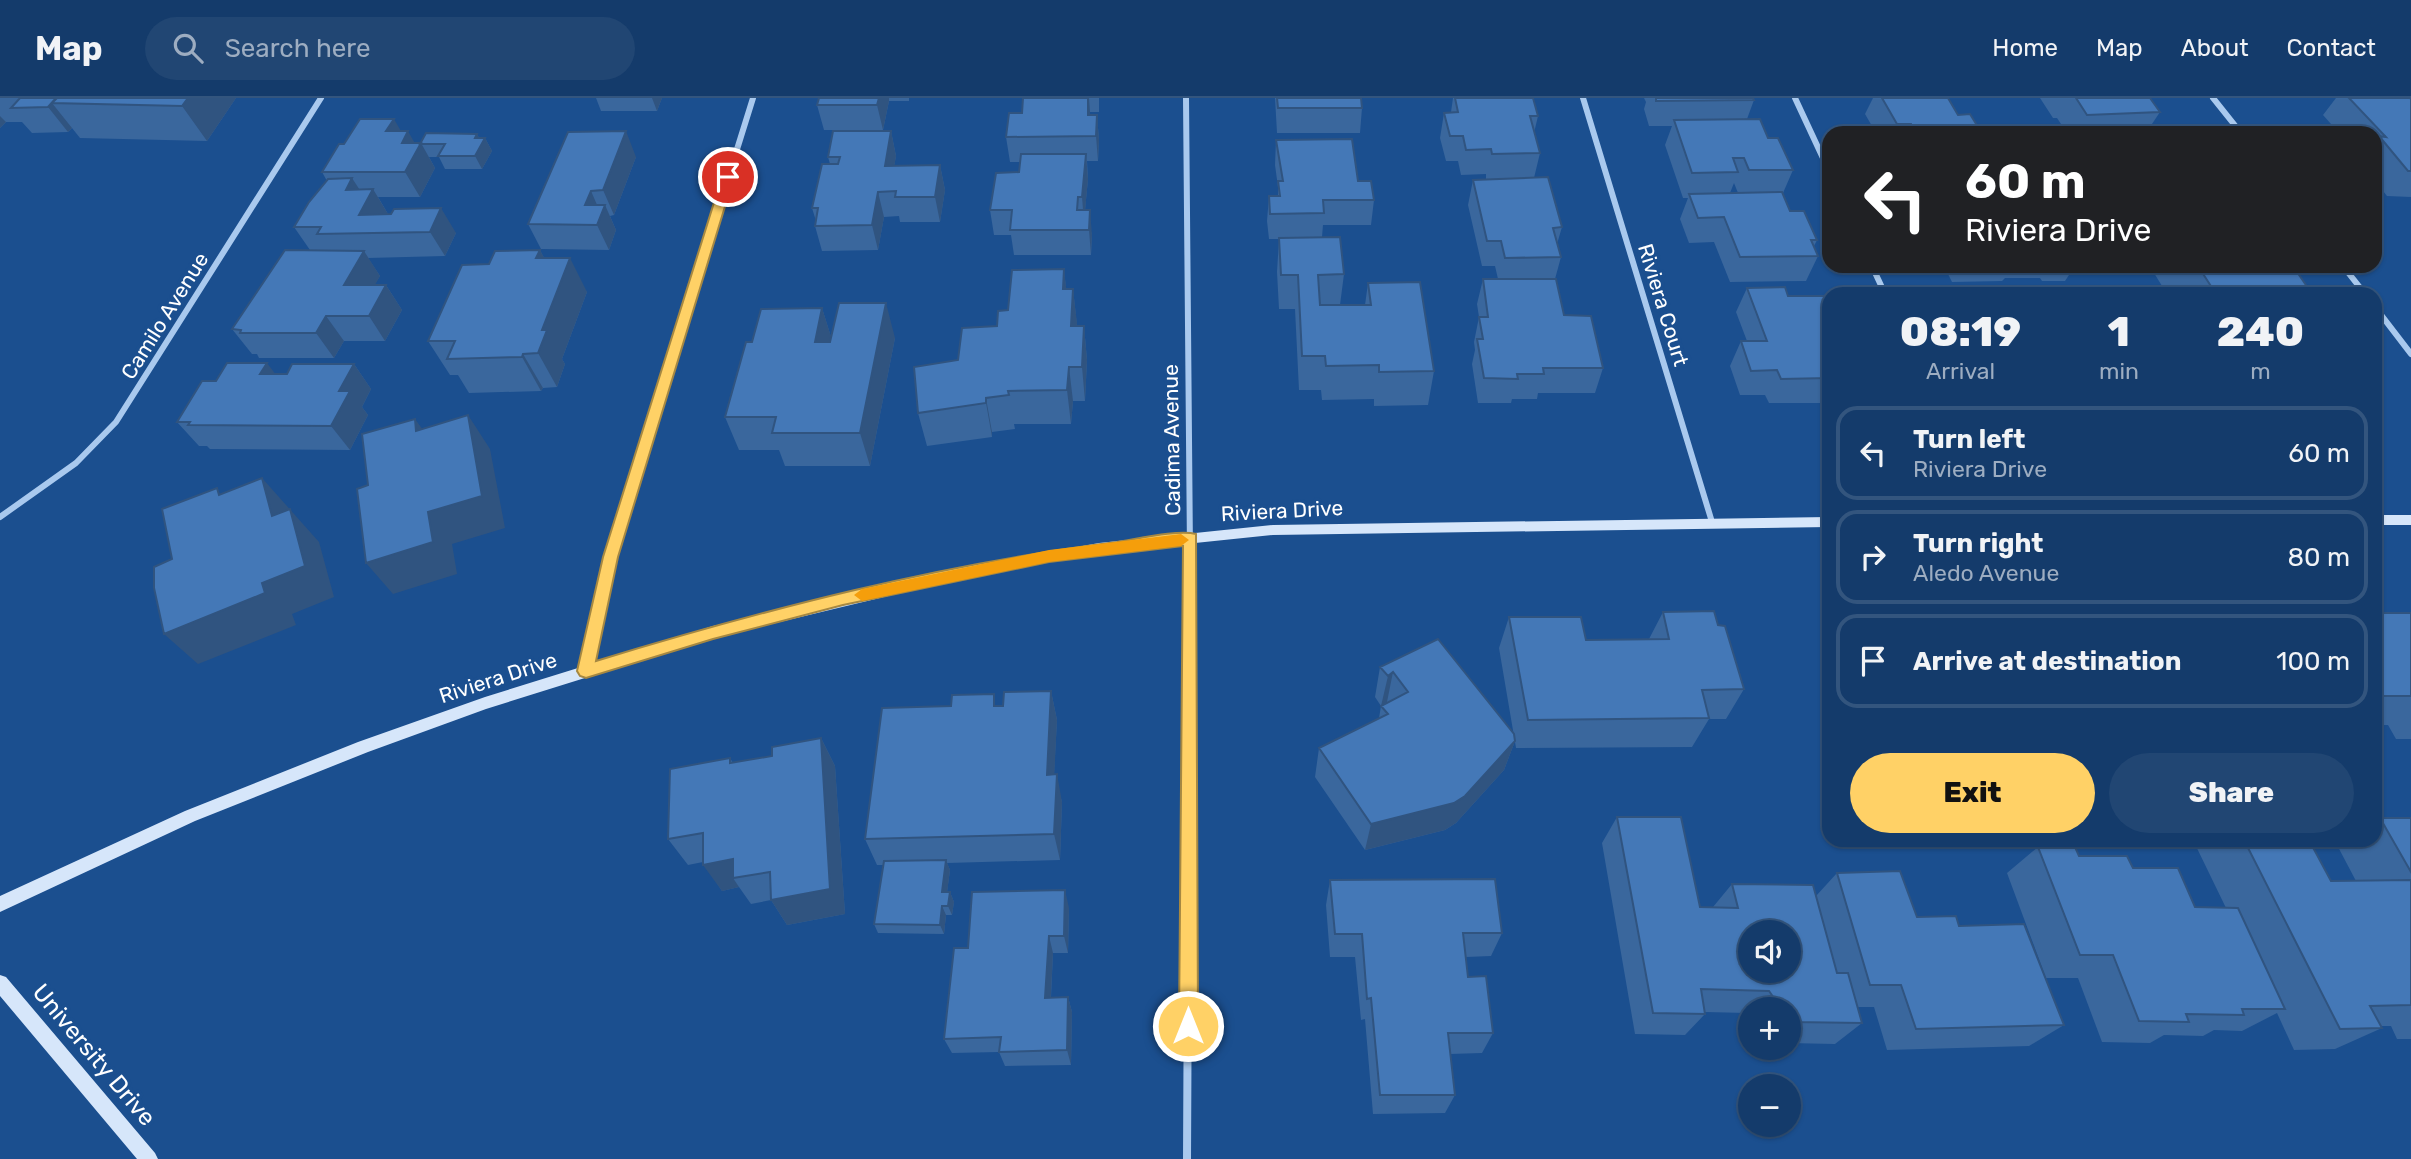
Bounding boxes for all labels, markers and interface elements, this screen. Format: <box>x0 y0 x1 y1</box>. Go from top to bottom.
search box <box>145 17 635 80</box>
text: Map <box>35 29 103 68</box>
icon: search <box>169 29 207 67</box>
text: Search here <box>225 33 370 64</box>
text: Home <box>1992 34 2058 62</box>
text: Map <box>2096 34 2143 62</box>
text: About <box>2181 34 2249 62</box>
text: Contact <box>2287 34 2376 62</box>
pin <box>698 147 758 207</box>
text: 60 m <box>1965 152 2086 210</box>
icon: left <box>1850 154 1941 245</box>
icon: arrive <box>709 158 747 196</box>
text: Riviera Drive <box>1965 211 2152 249</box>
street label: Riviera Court <box>1633 241 1694 369</box>
street label: Camilo Avenue <box>116 248 214 384</box>
text: 08:19 <box>1900 307 2021 357</box>
text: 1 <box>2108 307 2130 357</box>
text: 240 <box>2217 307 2304 357</box>
text: Arrival <box>1926 357 1995 385</box>
text: min <box>2099 357 2139 385</box>
text: m <box>2250 357 2271 385</box>
street label: Cadima Avenue <box>1158 364 1185 516</box>
text: Turn left <box>1913 424 2025 455</box>
icon: left <box>1854 434 1892 472</box>
text: 60 m <box>2288 438 2350 469</box>
text: Riviera Drive <box>1913 455 2047 483</box>
street label: Riviera Drive <box>1220 495 1344 526</box>
text: Turn right <box>1913 528 2043 559</box>
icon: right <box>1854 538 1892 576</box>
text: 80 m <box>2287 542 2350 573</box>
text: Aledo Avenue <box>1913 559 2059 587</box>
icon: arrive <box>1854 642 1892 680</box>
text: Arrive at destination <box>1913 646 2181 677</box>
text: 100 m <box>2276 646 2350 677</box>
street label: Riviera Drive <box>436 647 560 708</box>
button: Exit <box>1850 753 2095 833</box>
button: Share <box>2109 753 2354 833</box>
map controls <box>1738 920 1801 1137</box>
button: sound <box>1738 920 1801 983</box>
street label: University Drive <box>27 978 161 1132</box>
position arrow <box>1151 989 1225 1063</box>
button: + <box>1738 997 1801 1060</box>
button: − <box>1738 1074 1801 1137</box>

